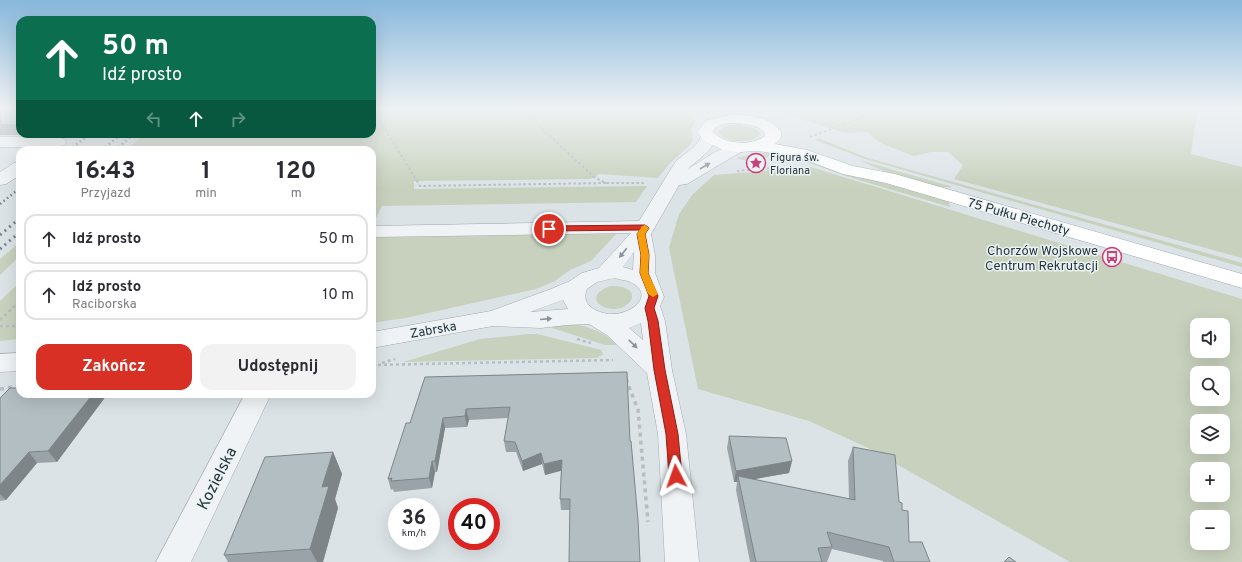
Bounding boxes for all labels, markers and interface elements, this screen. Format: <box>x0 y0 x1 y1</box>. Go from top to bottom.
text: 50 m <box>102 29 169 65</box>
icon: ahead <box>36 32 88 84</box>
text: Idź prosto <box>102 64 182 87</box>
icon: left <box>143 108 165 130</box>
icon: ahead <box>185 108 207 130</box>
icon: right <box>227 108 249 130</box>
place label: Figura św. Floriana <box>770 151 819 178</box>
place icon: Figura św. Floriana <box>745 152 767 174</box>
text: 16:43 <box>76 157 136 187</box>
text: 1 <box>201 157 211 187</box>
text: 120 <box>276 157 316 187</box>
one-way arrow <box>699 163 711 170</box>
text: Przyjazd <box>80 186 131 202</box>
text: min <box>195 186 217 202</box>
text: m <box>291 186 302 202</box>
street label: 75 Pułku Piechoty <box>966 196 1071 240</box>
pin <box>532 212 566 246</box>
icon: arrive <box>538 218 560 240</box>
icon: ahead <box>38 228 60 250</box>
text: Idź prosto <box>72 230 141 249</box>
text: 50 m <box>319 230 354 249</box>
place label: Chorzów Wojskowe Centrum Rekrutacji <box>985 244 1098 275</box>
bus stop icon: Chorzów Wojskowe Centrum Rekrutacji <box>1101 246 1123 268</box>
one-way arrow <box>619 248 627 259</box>
text: Idź prosto <box>72 278 141 297</box>
icon: ahead <box>38 284 60 306</box>
text: 10 m <box>323 286 354 305</box>
text: Raciborska <box>72 297 137 313</box>
one-way arrow <box>540 315 552 322</box>
map controls <box>1190 318 1230 550</box>
button: sound <box>1190 318 1230 358</box>
street label: Zabrska <box>409 319 458 343</box>
one-way arrow <box>628 339 637 348</box>
button: Zakończ <box>36 344 192 390</box>
button: Udostępnij <box>200 344 356 390</box>
button: search <box>1190 366 1230 406</box>
button: layers <box>1190 414 1230 454</box>
street label: Kozielska <box>193 444 242 514</box>
position arrow <box>655 455 697 497</box>
button: + <box>1190 462 1230 502</box>
speed limit sign: 40 <box>448 498 500 550</box>
text: 36 <box>402 506 426 532</box>
button: − <box>1190 510 1230 550</box>
text: km/h <box>402 527 426 540</box>

